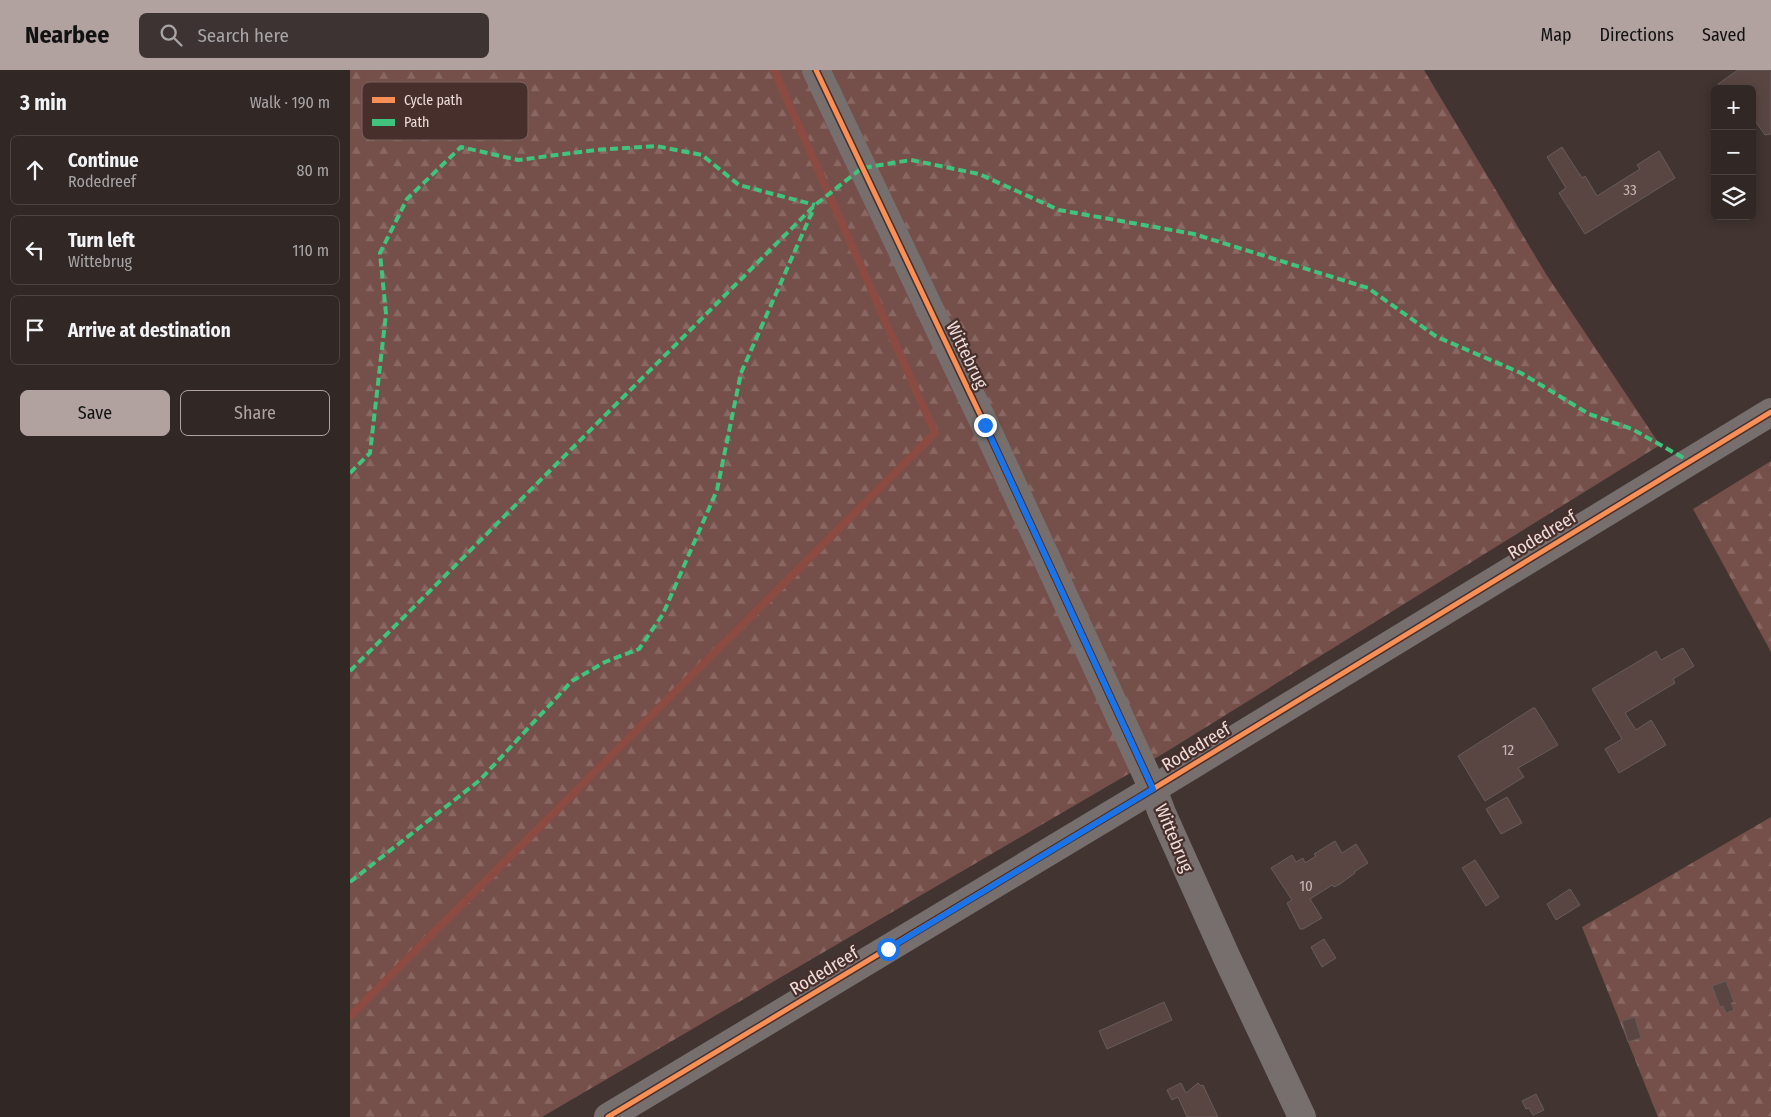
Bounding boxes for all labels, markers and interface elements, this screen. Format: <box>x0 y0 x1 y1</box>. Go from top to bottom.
search box <box>139 13 489 58</box>
text: Nearbee <box>25 21 109 49</box>
icon: search <box>157 21 185 49</box>
text: Search here <box>197 24 289 47</box>
text: Map <box>1540 24 1572 46</box>
text: Directions <box>1600 24 1674 46</box>
text: Saved <box>1702 24 1746 46</box>
legend <box>362 82 528 140</box>
map controls <box>1711 85 1756 220</box>
button: + <box>1711 85 1756 130</box>
text: 3 min <box>20 90 67 116</box>
text: Cycle path <box>404 92 463 109</box>
text: Walk · 190 m <box>250 93 330 112</box>
text: Path <box>404 114 429 131</box>
button: − <box>1711 130 1756 175</box>
text: Continue <box>68 149 139 172</box>
icon: ahead <box>21 156 49 184</box>
text: 80 m <box>297 161 329 180</box>
text: Rodedreef <box>68 172 136 191</box>
button: layers <box>1711 175 1756 220</box>
house number: 33 <box>1623 181 1637 199</box>
text: Turn left <box>68 229 135 252</box>
icon: left <box>21 236 49 264</box>
text: 110 m <box>292 241 329 260</box>
text: Wittebrug <box>68 252 132 271</box>
icon: arrive <box>21 316 49 344</box>
street label: Wittebrug <box>941 318 993 393</box>
text: Arrive at destination <box>68 319 231 342</box>
button: Save <box>20 390 170 436</box>
button: Share <box>180 390 330 436</box>
route end <box>974 414 997 437</box>
street label: Rodedreef <box>1504 505 1582 564</box>
street label: Rodedreef <box>1158 717 1236 776</box>
house number: 12 <box>1502 741 1515 759</box>
street label: Wittebrug <box>1150 800 1198 876</box>
house number: 10 <box>1299 877 1313 895</box>
route start <box>877 938 900 961</box>
street label: Rodedreef <box>786 941 864 1000</box>

